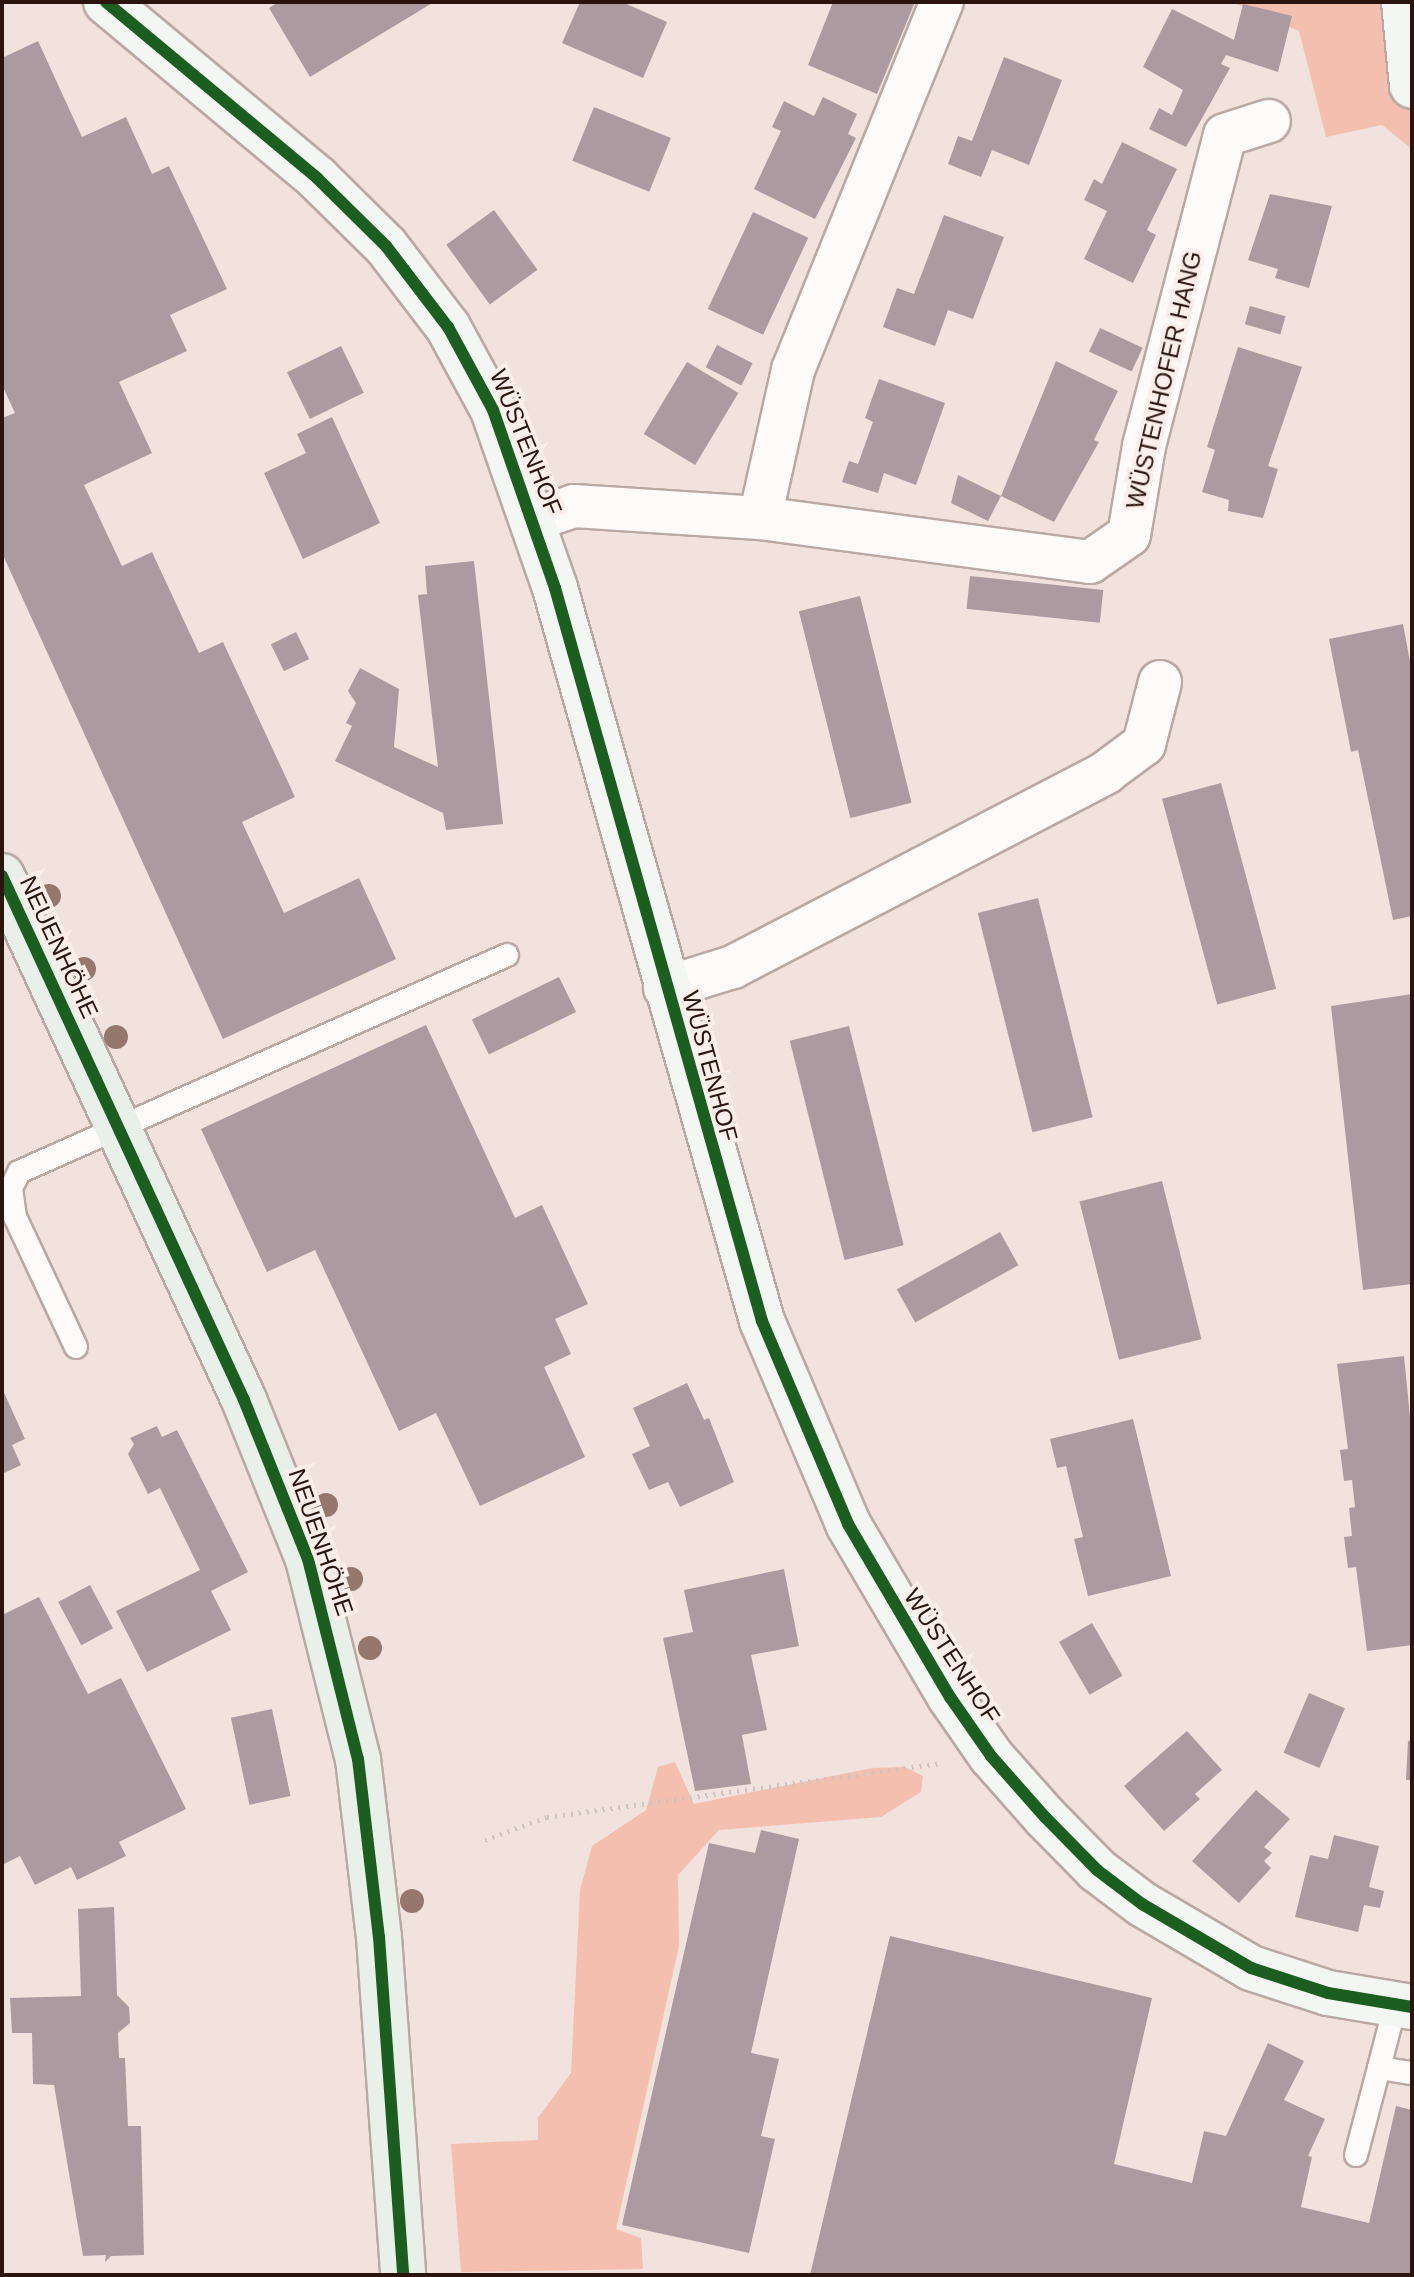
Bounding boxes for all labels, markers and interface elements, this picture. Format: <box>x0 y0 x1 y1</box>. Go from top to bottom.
street label: WÜSTENHOFER HANG <box>1120 248 1208 512</box>
street label: WÜSTENHOF <box>484 365 568 519</box>
street label: NEUENHÖHE <box>14 871 104 1023</box>
street label: WÜSTENHOF <box>676 988 744 1144</box>
street label: NEUENHÖHE <box>282 1465 360 1619</box>
street label: WÜSTENHOF <box>898 1583 1006 1729</box>

